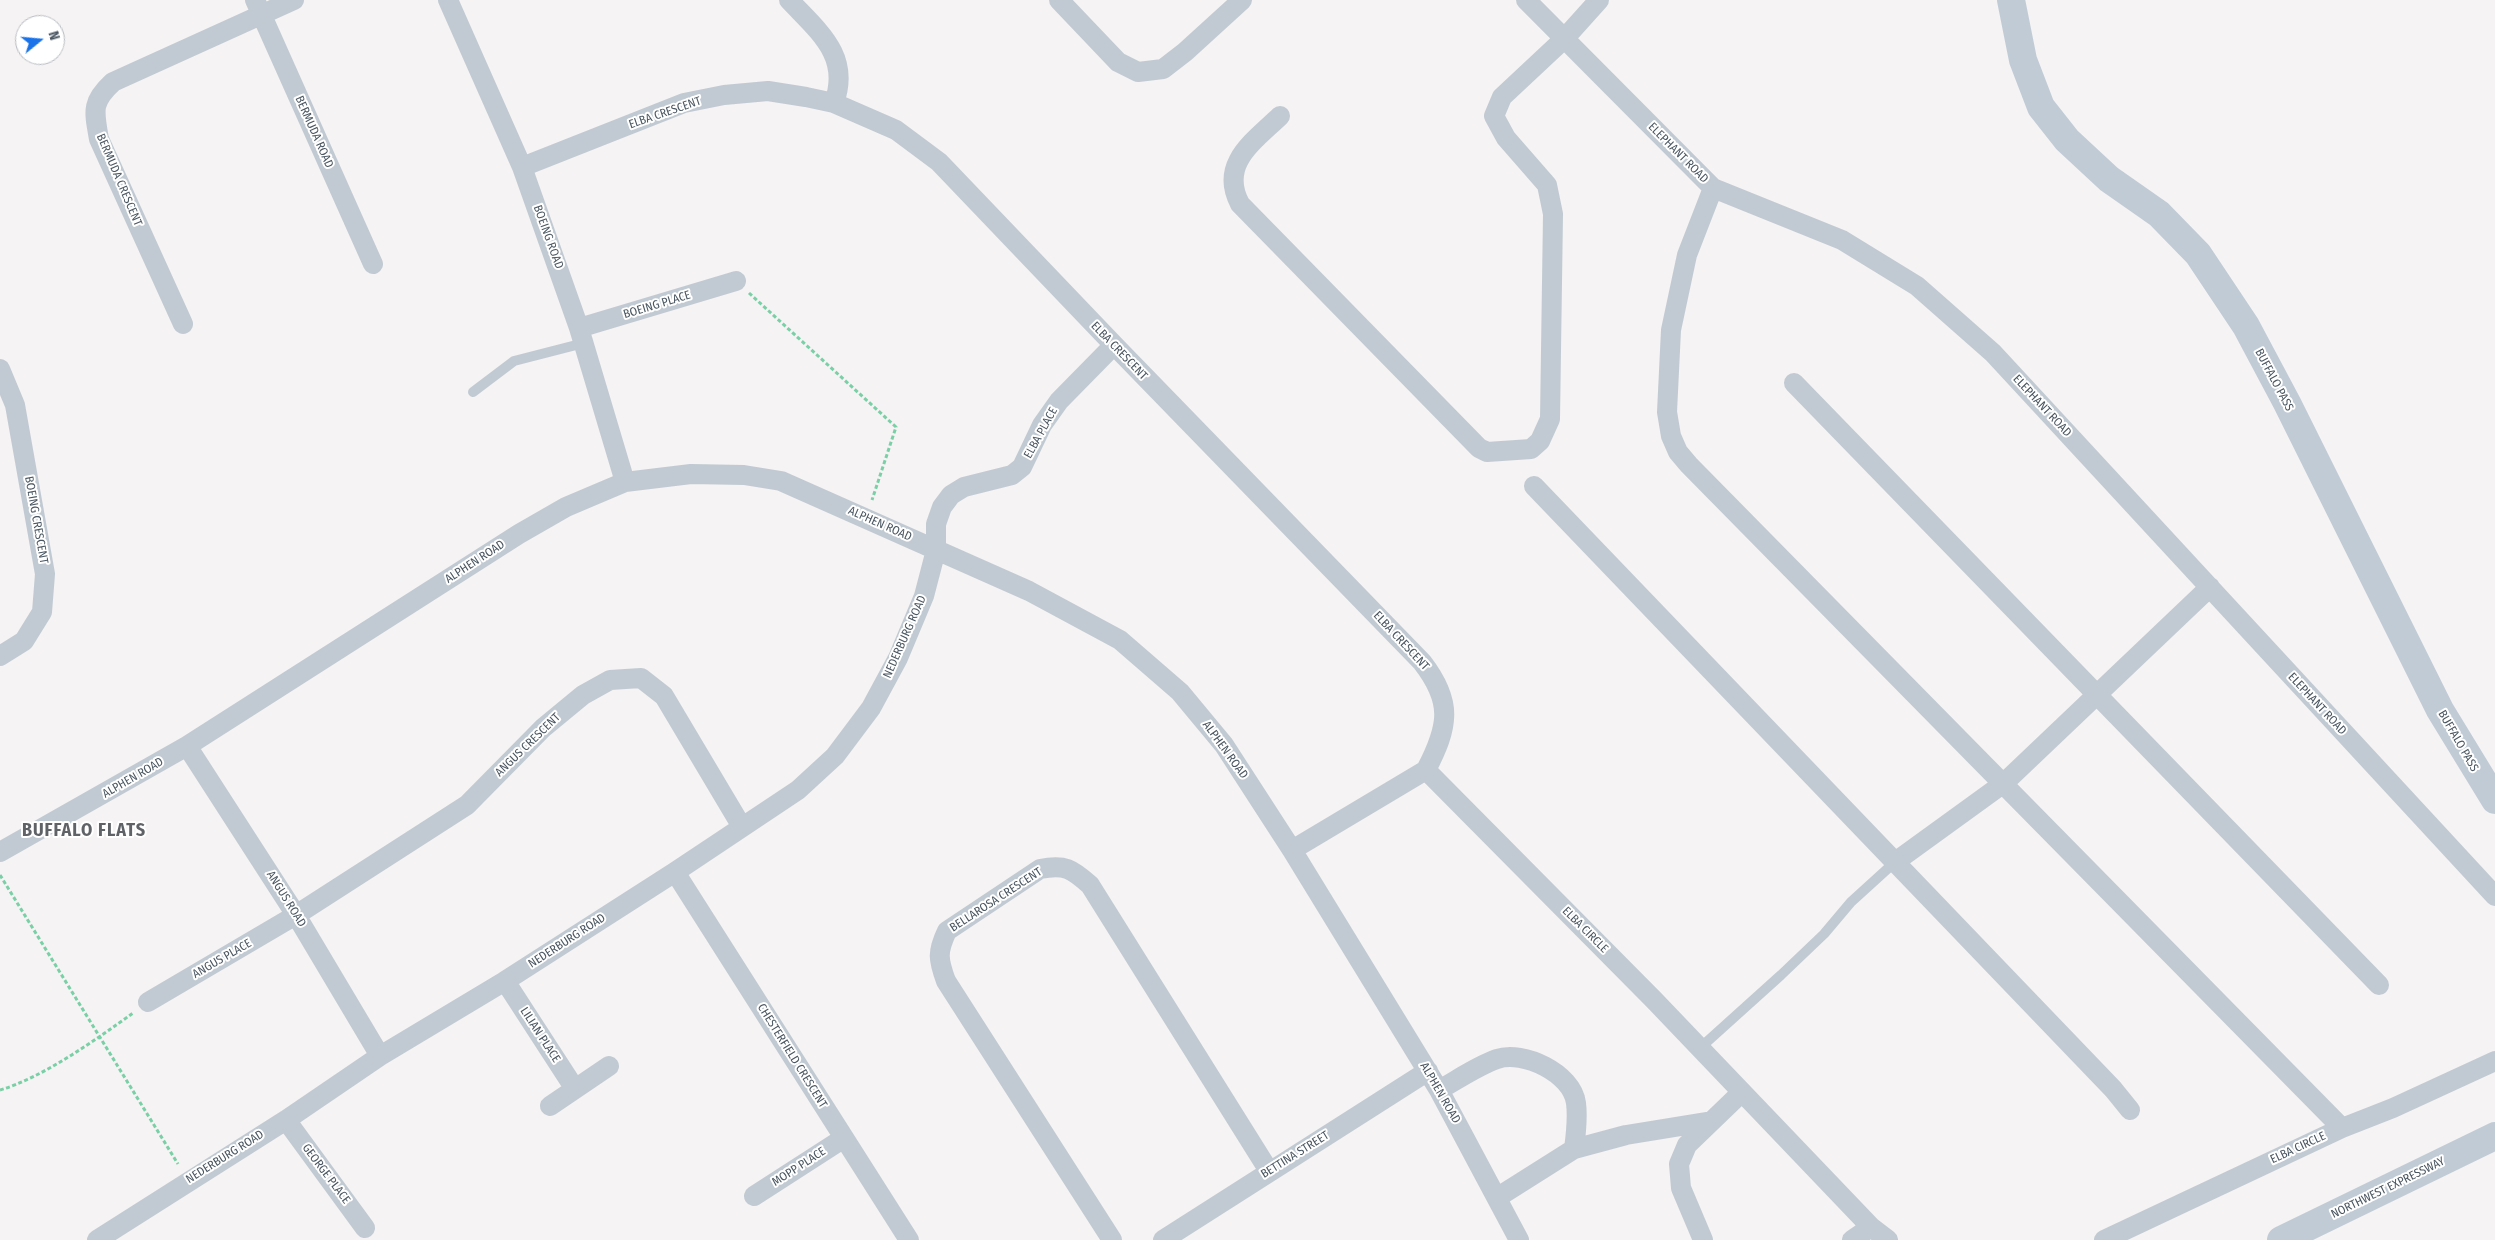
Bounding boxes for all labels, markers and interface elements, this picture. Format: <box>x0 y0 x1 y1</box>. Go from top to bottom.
north arrow <box>15 15 65 65</box>
text: N <box>45 29 63 42</box>
street label: BERMUDA ROAD <box>292 94 336 170</box>
street label: ELBA CRESCENT <box>627 94 703 132</box>
street label: ELEPHANT ROAD <box>1645 120 1711 186</box>
street label: BERMUDA CRESCENT <box>93 132 145 228</box>
street label: BOEING ROAD <box>530 203 566 271</box>
street label: BOEING PLACE <box>622 288 692 322</box>
street label: ELBA CRESCENT <box>1088 319 1150 383</box>
street label: BUFFALO PASS <box>2252 346 2296 414</box>
street label: ELEPHANT ROAD <box>2010 372 2074 440</box>
street label: ELBA PLACE <box>1021 405 1061 461</box>
street label: BOEING CRESCENT <box>21 475 51 565</box>
street label: ALPHEN ROAD <box>846 504 914 544</box>
street label: ALPHEN ROAD <box>443 537 507 587</box>
street label: NEDERBURG ROAD <box>880 593 930 681</box>
street label: ELBA CRESCENT <box>1370 609 1432 673</box>
street label: ELEPHANT ROAD <box>2285 670 2349 738</box>
street label: BUFFALO PASS <box>2435 708 2481 774</box>
street label: ANGUS CRESCENT <box>492 710 564 780</box>
street label: ALPHEN ROAD <box>1199 718 1251 782</box>
street label: ALPHEN ROAD <box>100 755 166 801</box>
district label: BUFFALO FLATS <box>20 820 148 842</box>
street label: BELLAROSA CRESCENT <box>947 865 1045 935</box>
street label: ANGUS ROAD <box>263 868 309 930</box>
street label: ELBA CIRCLE <box>1559 904 1611 956</box>
street label: NEDERBURG ROAD <box>526 911 608 971</box>
street label: ANGUS PLACE <box>190 936 254 982</box>
street label: CHESTERFIELD CRESCENT <box>754 1001 830 1111</box>
street label: LILIAN PLACE <box>517 1005 563 1065</box>
street label: ALPHEN ROAD <box>1417 1060 1463 1126</box>
street label: NEDERBURG ROAD <box>183 1127 267 1187</box>
street label: BETTINA STREET <box>1258 1128 1332 1182</box>
street label: ELBA CIRCLE <box>2268 1129 2328 1167</box>
street label: GEORGE PLACE <box>299 1141 353 1207</box>
street label: MOPP PLACE <box>770 1144 828 1190</box>
street label: NORTHWEST EXPRESSWAY <box>2329 1154 2447 1222</box>

